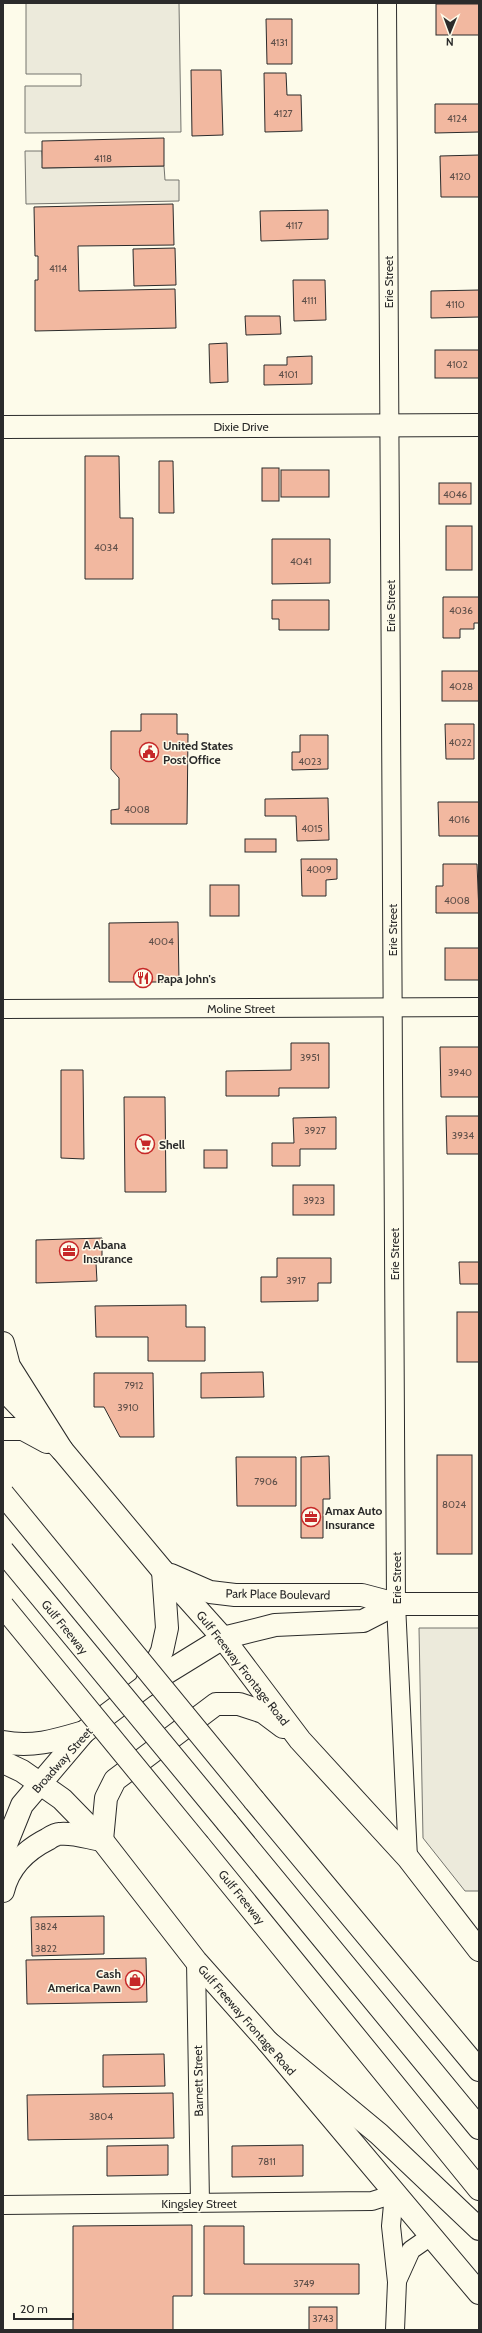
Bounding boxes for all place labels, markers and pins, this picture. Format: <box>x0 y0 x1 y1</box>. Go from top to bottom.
place label: United States Post Office <box>163 738 233 767</box>
public building icon: United States Post Office <box>138 741 160 763</box>
restaurant icon: Papa John's <box>132 967 154 989</box>
place label: Papa John's <box>157 971 216 986</box>
supermarket icon: Shell <box>134 1133 156 1155</box>
place label: Shell <box>159 1137 185 1152</box>
place label: A Abana Insurance <box>83 1237 133 1266</box>
office icon: A Abana Insurance <box>58 1240 80 1262</box>
place label: Amax Auto Insurance <box>325 1503 383 1532</box>
office icon: Amax Auto Insurance <box>300 1506 322 1528</box>
place label: Cash America Pawn <box>48 1966 121 1995</box>
shop icon: Cash America Pawn <box>124 1969 146 1991</box>

